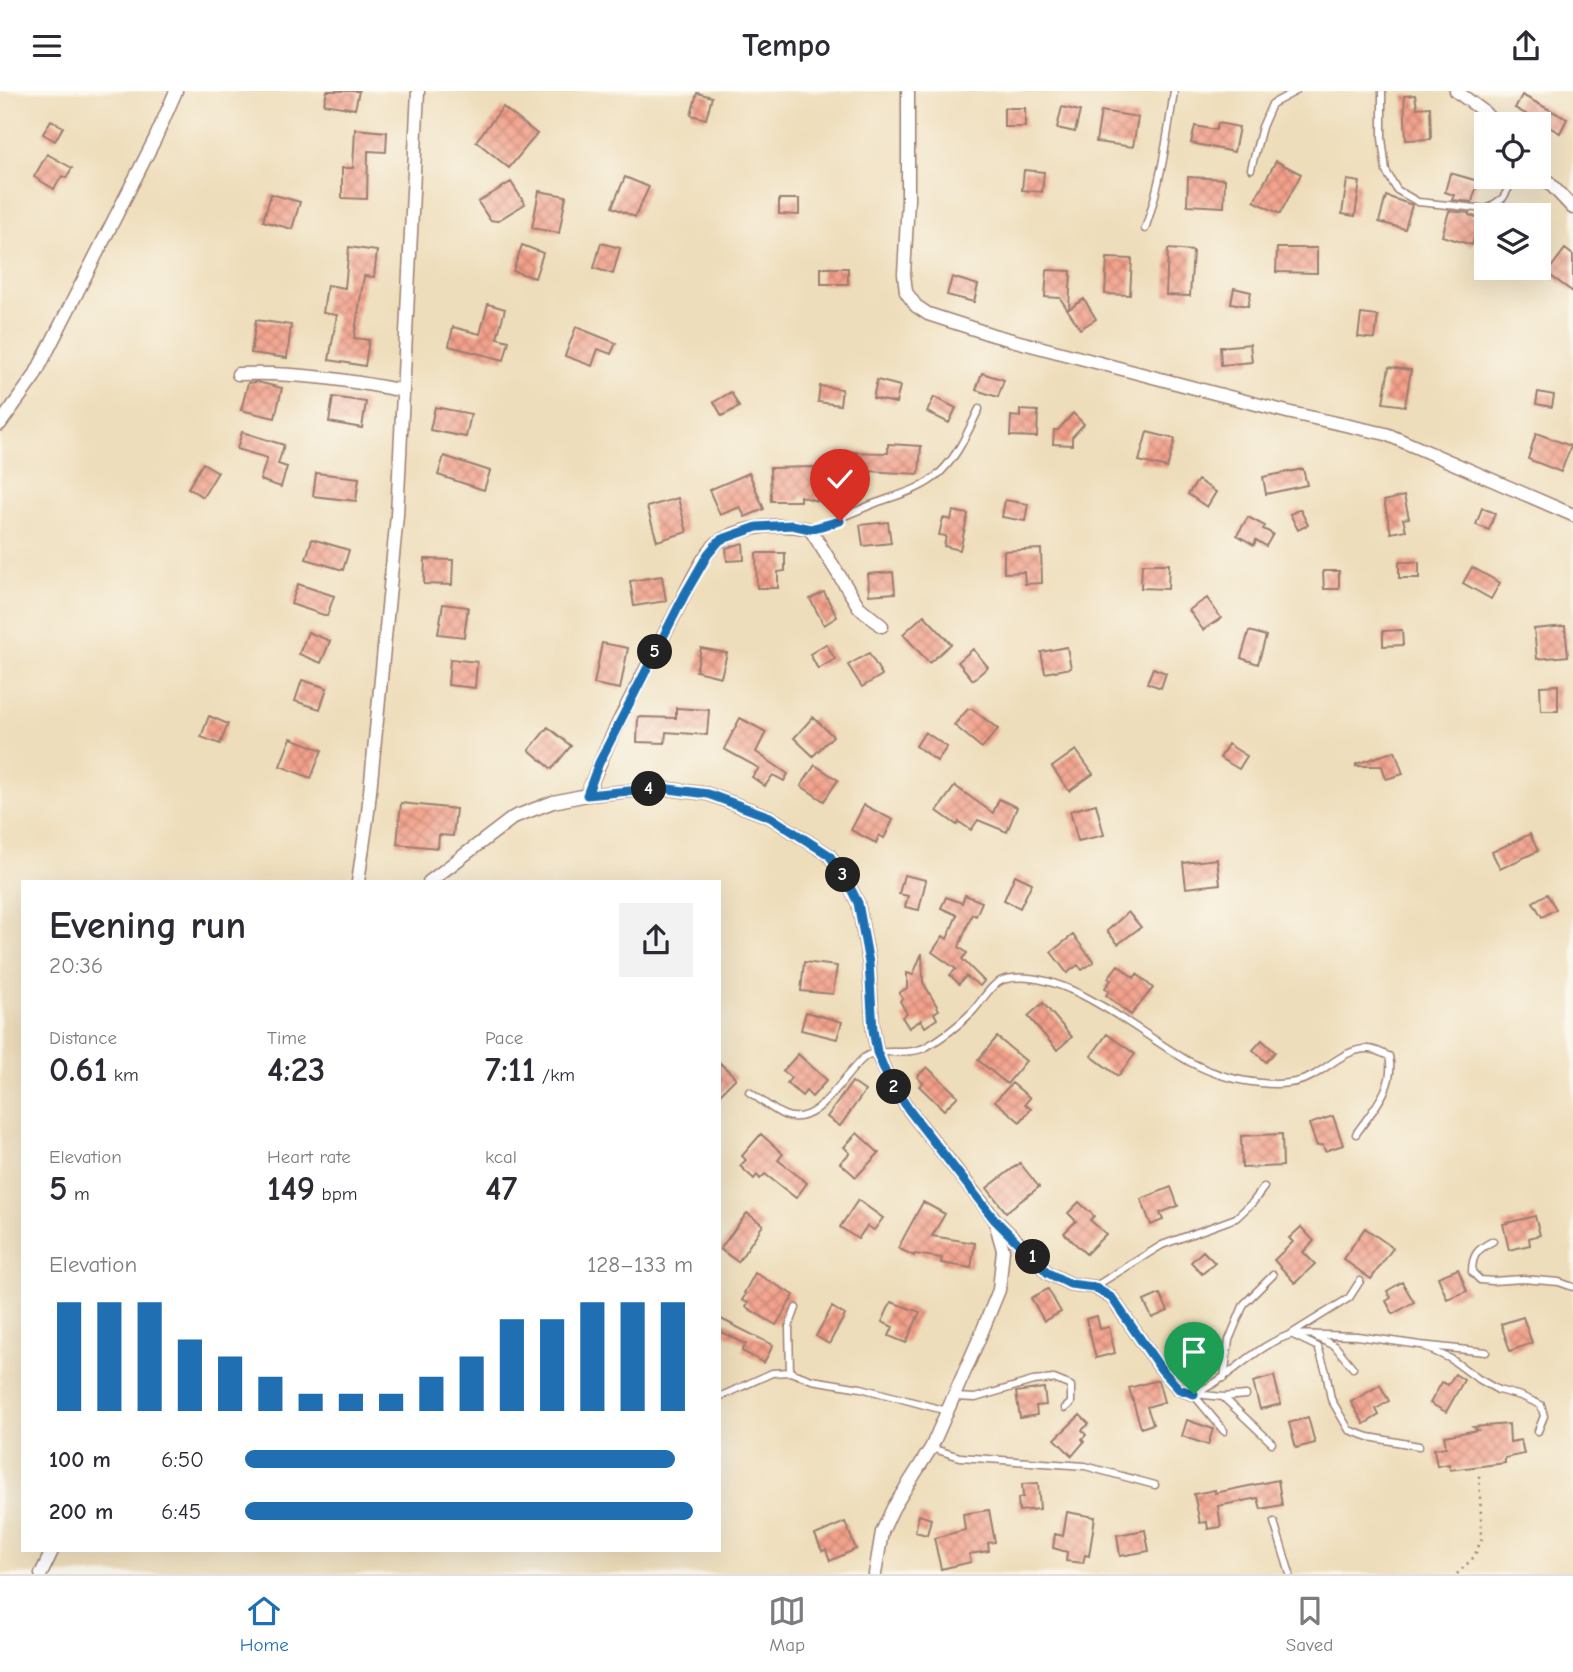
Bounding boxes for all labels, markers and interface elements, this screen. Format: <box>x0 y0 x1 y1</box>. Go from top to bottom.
icon: menu <box>28 27 66 65</box>
text: Tempo <box>742 27 831 64</box>
icon: share <box>1507 27 1545 65</box>
map controls <box>1474 112 1551 280</box>
button: locate <box>1474 112 1551 189</box>
button: layers <box>1474 203 1551 280</box>
pin <box>810 449 870 521</box>
icon: check <box>821 460 859 498</box>
pin: 5 <box>638 635 672 669</box>
text: 5 <box>649 640 660 662</box>
pin: 4 <box>632 771 666 807</box>
text: 4 <box>644 777 653 799</box>
pin: 3 <box>826 857 860 893</box>
text: 3 <box>838 863 847 885</box>
button: share <box>619 903 693 977</box>
text: Evening run <box>49 904 246 948</box>
text: 20:36 <box>49 952 103 979</box>
text: Distance <box>49 1027 117 1049</box>
text: Time <box>267 1027 306 1049</box>
text: Pace <box>485 1027 523 1049</box>
text: 0.61 <box>49 1049 107 1090</box>
text: 4:23 <box>267 1049 325 1090</box>
text: 7:11 <box>485 1049 536 1090</box>
text: km <box>107 1064 139 1086</box>
text: /km <box>536 1064 575 1086</box>
pin: 2 <box>876 1069 912 1105</box>
text: 2 <box>889 1075 898 1097</box>
text: Elevation <box>49 1146 122 1168</box>
text: Heart rate <box>267 1146 351 1168</box>
text: kcal <box>485 1146 517 1168</box>
text: 5 <box>49 1168 68 1209</box>
text: 149 <box>267 1168 315 1209</box>
text: 47 <box>485 1168 517 1209</box>
text: m <box>68 1183 90 1205</box>
text: bpm <box>315 1183 357 1205</box>
pin: 1 <box>1016 1239 1050 1275</box>
text: 1 <box>1029 1245 1036 1267</box>
text: Elevation <box>49 1251 137 1278</box>
text: 128–133 m <box>587 1251 693 1278</box>
pin <box>1164 1322 1224 1394</box>
icon: arrive <box>1175 1333 1213 1371</box>
text: 100 m <box>49 1446 111 1473</box>
text: 6:50 <box>161 1446 204 1473</box>
text: 200 m <box>49 1498 113 1525</box>
text: 6:45 <box>161 1498 201 1525</box>
tab: Home <box>240 1592 289 1656</box>
tab: Map <box>768 1592 806 1656</box>
tab: Saved <box>1286 1592 1333 1656</box>

